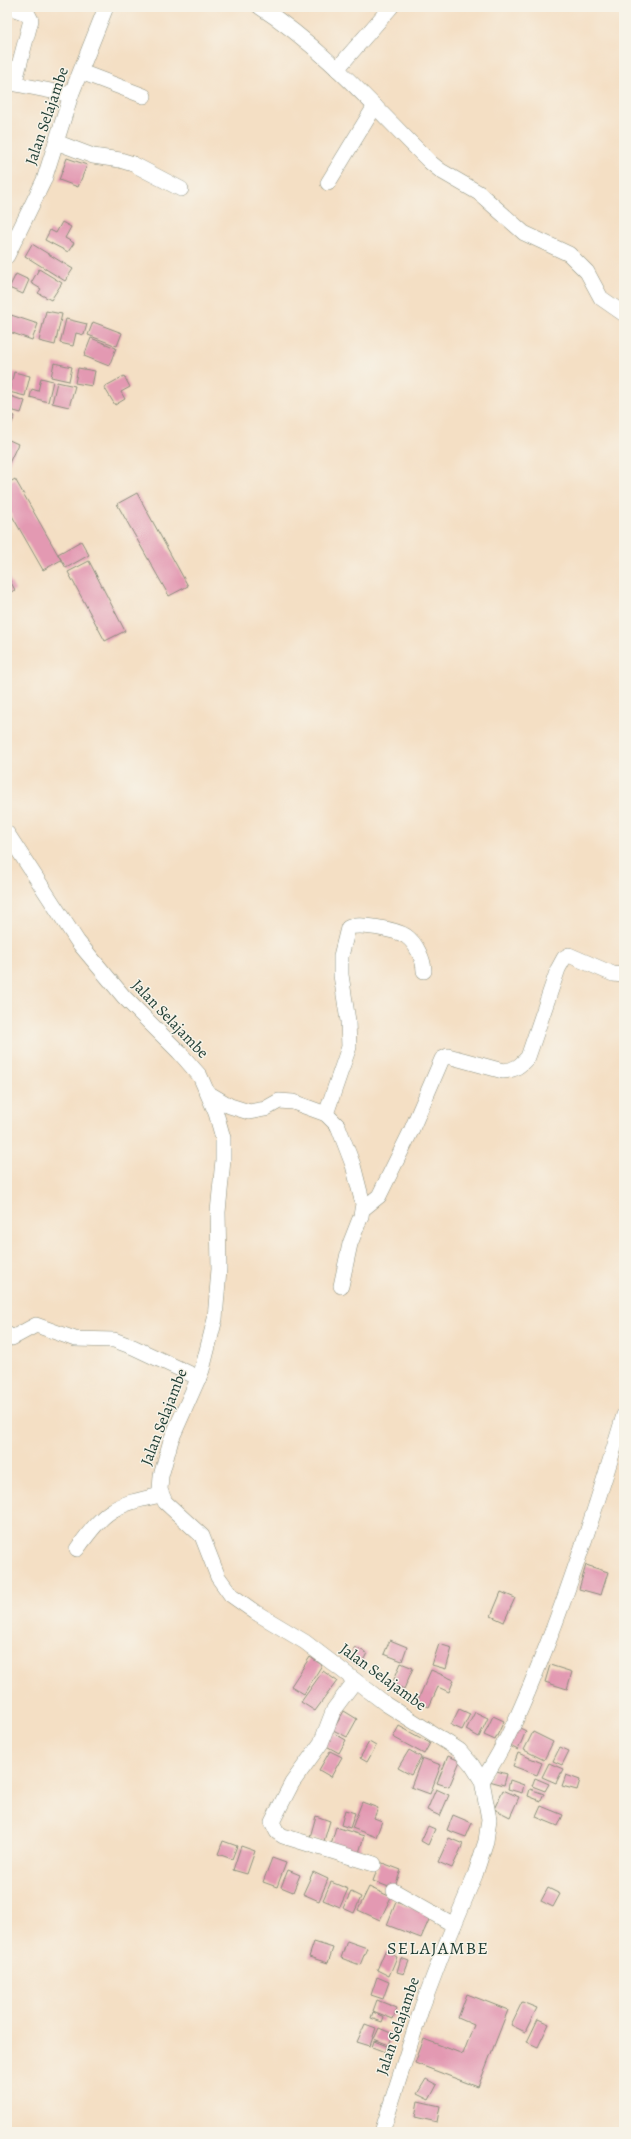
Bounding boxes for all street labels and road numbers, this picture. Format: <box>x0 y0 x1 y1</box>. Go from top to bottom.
street label: Jalan Selajambe <box>20 64 74 168</box>
street label: Jalan Selajambe <box>127 975 213 1063</box>
street label: Jalan Selajambe <box>135 1365 193 1469</box>
street label: Jalan Selajambe <box>335 1638 431 1716</box>
street label: Jalan Selajambe <box>371 1974 425 2078</box>

